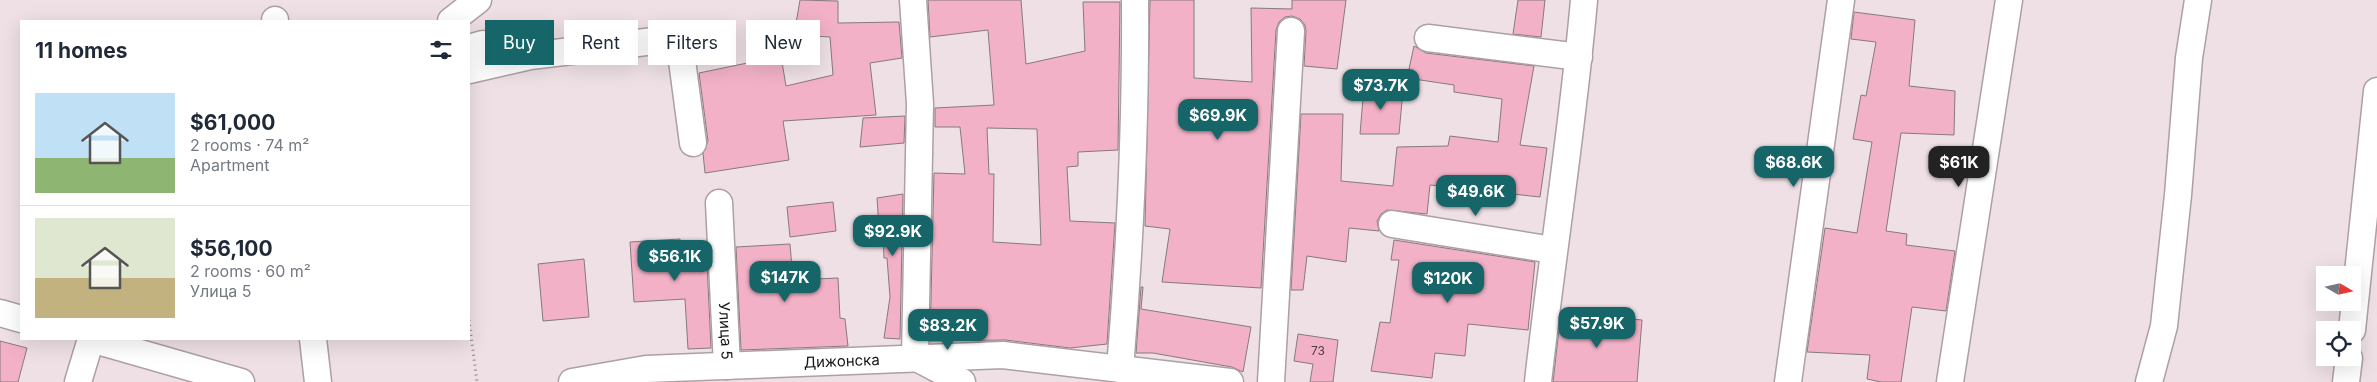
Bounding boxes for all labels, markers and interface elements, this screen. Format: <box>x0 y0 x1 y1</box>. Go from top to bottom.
chip: Buy <box>485 20 554 65</box>
chip: Rent <box>564 20 638 65</box>
chip: Filters <box>648 20 736 65</box>
chip: New <box>746 20 820 65</box>
icon: filters <box>427 36 455 64</box>
text: 11 homes <box>35 38 127 63</box>
pin: $73.7K <box>1340 68 1422 111</box>
text: $73.7K <box>1353 75 1409 95</box>
pin: $69.9K <box>1177 98 1259 141</box>
text: $69.9K <box>1189 105 1247 125</box>
text: $61,000 <box>190 110 275 135</box>
icon: home <box>75 113 135 173</box>
text: 2 rooms · 74 m² <box>190 135 309 155</box>
pin: $68.6K <box>1753 146 1835 188</box>
pin: $61K <box>1929 146 1989 188</box>
text: $68.6K <box>1765 152 1823 172</box>
text: $61K <box>1939 152 1979 172</box>
text: Apartment <box>190 155 270 175</box>
pin: $49.6K <box>1435 174 1517 217</box>
text: $49.6K <box>1447 181 1505 201</box>
pin: $92.9K <box>852 214 934 257</box>
text: $92.9K <box>864 221 922 241</box>
text: $56,100 <box>190 236 273 261</box>
icon: home <box>75 238 135 298</box>
pin: $56.1K <box>634 240 716 282</box>
text: $56.1K <box>649 246 701 266</box>
pin: $147K <box>750 260 820 303</box>
text: 2 rooms · 60 m² <box>190 261 311 281</box>
pin: $120K <box>1413 262 1483 304</box>
north arrow <box>2316 266 2361 311</box>
map controls <box>2316 266 2361 366</box>
text: $147K <box>760 267 810 287</box>
text: $120K <box>1423 268 1473 288</box>
text: Улица 5 <box>190 281 251 301</box>
street label: Улица 5 <box>715 302 737 360</box>
pin: $57.9K <box>1556 306 1638 349</box>
pin: $83.2K <box>907 308 989 351</box>
text: $57.9K <box>1569 313 1625 333</box>
text: $83.2K <box>919 315 977 335</box>
button: locate <box>2316 321 2361 366</box>
house number: 73 <box>1311 343 1325 358</box>
street label: Дижонска <box>803 350 880 372</box>

